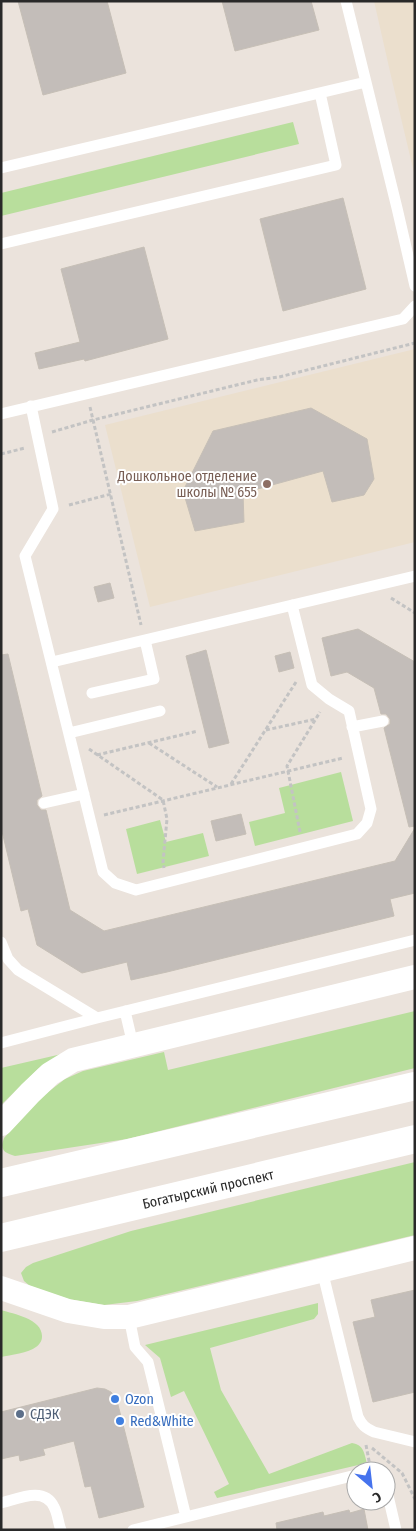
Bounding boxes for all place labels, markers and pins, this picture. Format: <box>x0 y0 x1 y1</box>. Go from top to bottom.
place label: Дошкольное отделение школы № 655 <box>117 468 257 501</box>
marker: Дошкольное отделение школы № 655 <box>261 478 273 490</box>
place label: Ozon <box>125 1391 154 1408</box>
marker: Ozon <box>109 1393 121 1405</box>
place label: СДЭК <box>30 1406 60 1423</box>
marker: СДЭК <box>14 1408 26 1420</box>
place label: Red&White <box>130 1413 194 1430</box>
marker: Red&White <box>114 1415 126 1427</box>

